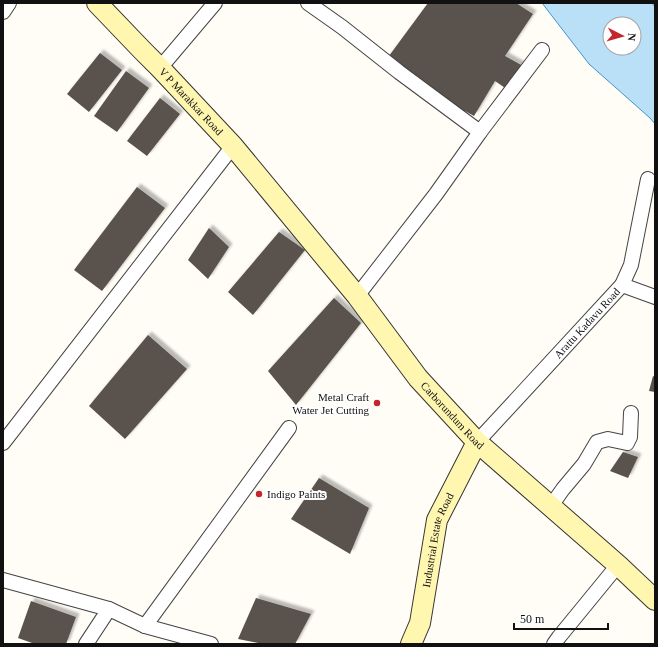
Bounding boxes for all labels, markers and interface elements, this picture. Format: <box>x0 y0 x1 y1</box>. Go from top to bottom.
north arrow <box>602 16 642 56</box>
text: N <box>626 32 638 42</box>
street label: V P Marakkar Road <box>157 65 226 138</box>
street label: Arattu Kadavu Road <box>552 285 623 361</box>
street label: Carborundum Road <box>419 379 487 452</box>
place label: Metal Craft Water Jet Cutting <box>292 391 369 416</box>
marker: Metal Craft Water Jet Cutting <box>372 398 382 408</box>
place label: Indigo Paints <box>267 488 325 500</box>
marker: Indigo Paints <box>254 489 264 499</box>
street label: Industrial Estate Road <box>420 490 456 588</box>
scale bar <box>514 605 608 631</box>
text: 50 m <box>520 612 545 626</box>

